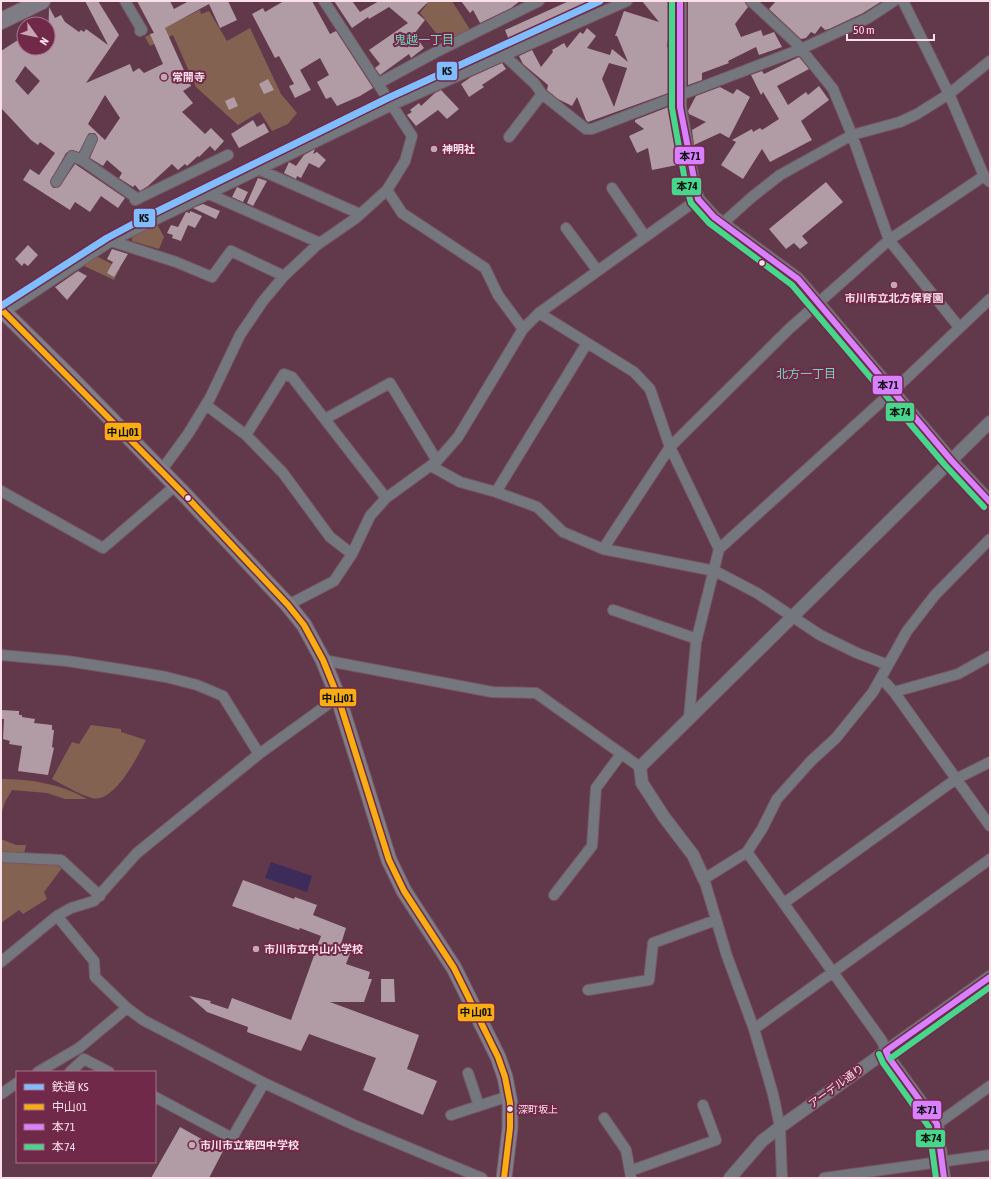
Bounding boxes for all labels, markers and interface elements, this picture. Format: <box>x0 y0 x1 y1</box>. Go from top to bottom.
north arrow <box>16 16 56 56</box>
scale bar <box>847 16 934 42</box>
text: 50 m <box>853 23 875 37</box>
district label: 鬼越一丁目 <box>394 33 454 47</box>
text: N <box>38 35 51 47</box>
line badge: KS <box>436 61 458 81</box>
text: KS <box>442 65 452 77</box>
place label: 常開寺 <box>172 71 205 83</box>
marker: 常開寺 <box>159 72 169 82</box>
place label: 神明社 <box>442 143 475 155</box>
marker: 神明社 <box>429 144 439 154</box>
line badge: 本71 <box>674 146 705 165</box>
text: 本71 <box>679 150 701 162</box>
line badge: 本74 <box>671 177 702 196</box>
text: 本74 <box>676 180 698 192</box>
line badge: KS <box>133 208 156 228</box>
text: KS <box>139 212 149 224</box>
unlabelled marker <box>757 258 767 268</box>
marker: 市川市立北方保育園 <box>889 280 899 290</box>
place label: 市川市立北方保育園 <box>845 292 944 304</box>
district label: 北方一丁目 <box>776 367 836 381</box>
line badge: 本71 <box>872 375 903 395</box>
text: 本71 <box>877 379 899 391</box>
line badge: 本74 <box>885 402 915 422</box>
text: 本74 <box>889 406 911 418</box>
line badge: 中山01 <box>104 422 142 441</box>
text: 中山01 <box>107 426 139 438</box>
unlabelled marker <box>183 493 193 503</box>
line badge: 中山01 <box>319 688 357 707</box>
text: 中山01 <box>322 692 354 704</box>
place label: 市川市立中山小学校 <box>264 943 363 955</box>
marker: 市川市立中山小学校 <box>251 944 261 954</box>
line badge: 中山01 <box>457 1003 495 1022</box>
text: 中山01 <box>460 1006 492 1018</box>
street label: アーデル通り <box>806 1062 866 1110</box>
legend <box>16 1071 156 1163</box>
text: 鉄道 KS <box>52 1080 89 1094</box>
text: 中山01 <box>52 1100 88 1114</box>
line badge: 本71 <box>912 1100 942 1120</box>
marker: 深町坂上 <box>505 1104 515 1114</box>
place label: 深町坂上 <box>518 1104 558 1115</box>
text: 本71 <box>916 1104 938 1116</box>
text: 本71 <box>52 1120 76 1134</box>
line badge: 本74 <box>915 1129 946 1148</box>
text: 本74 <box>920 1132 942 1144</box>
place label: 市川市立第四中学校 <box>200 1139 299 1151</box>
text: 本74 <box>52 1140 76 1154</box>
marker: 市川市立第四中学校 <box>187 1140 197 1150</box>

